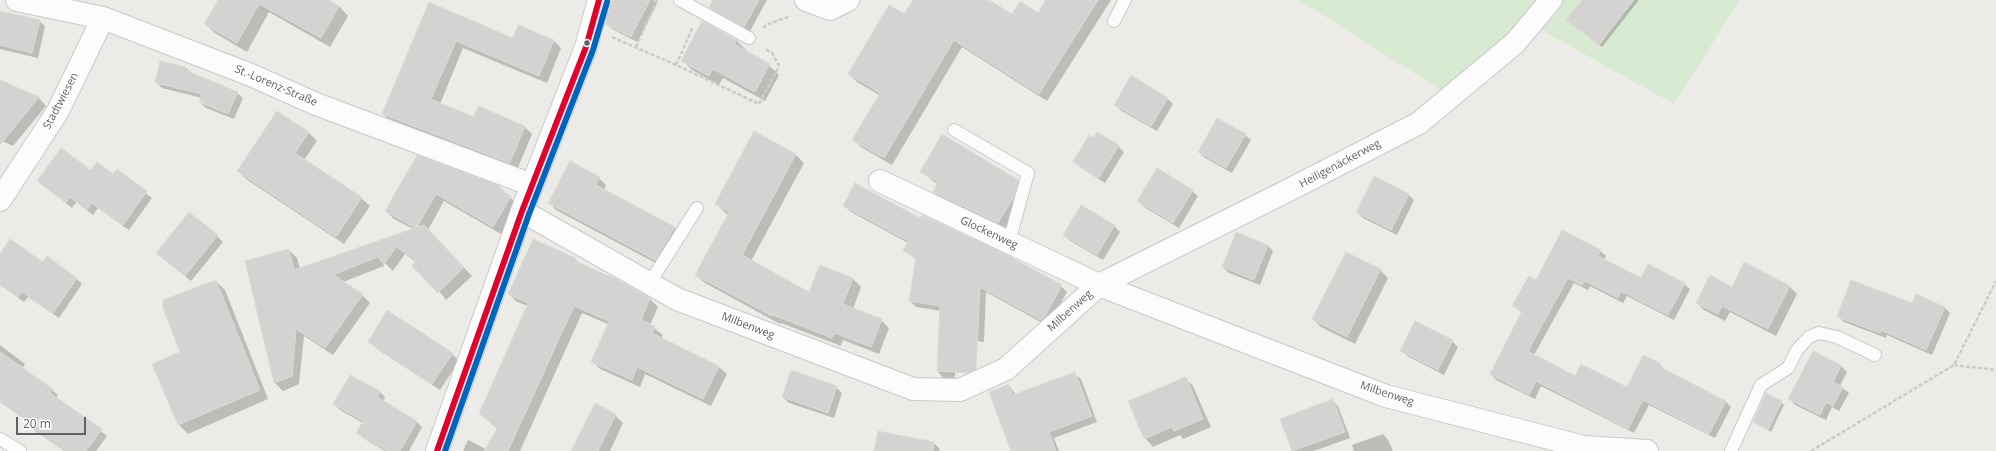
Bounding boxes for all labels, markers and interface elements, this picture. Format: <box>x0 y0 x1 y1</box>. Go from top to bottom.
unlabelled marker <box>582 38 592 48</box>
street label: St.-Lorenz-Straße <box>233 63 319 109</box>
street label: Stadtwiesen <box>41 70 81 132</box>
street label: Heiligenäckerweg <box>1297 137 1383 191</box>
street label: Glockenweg <box>958 214 1020 252</box>
street label: Milbenweg <box>1045 287 1095 335</box>
street label: Milbenweg <box>720 310 776 342</box>
street label: Milbenweg <box>1358 379 1416 409</box>
scale bar <box>18 409 88 435</box>
text: 20 m <box>23 415 51 432</box>

